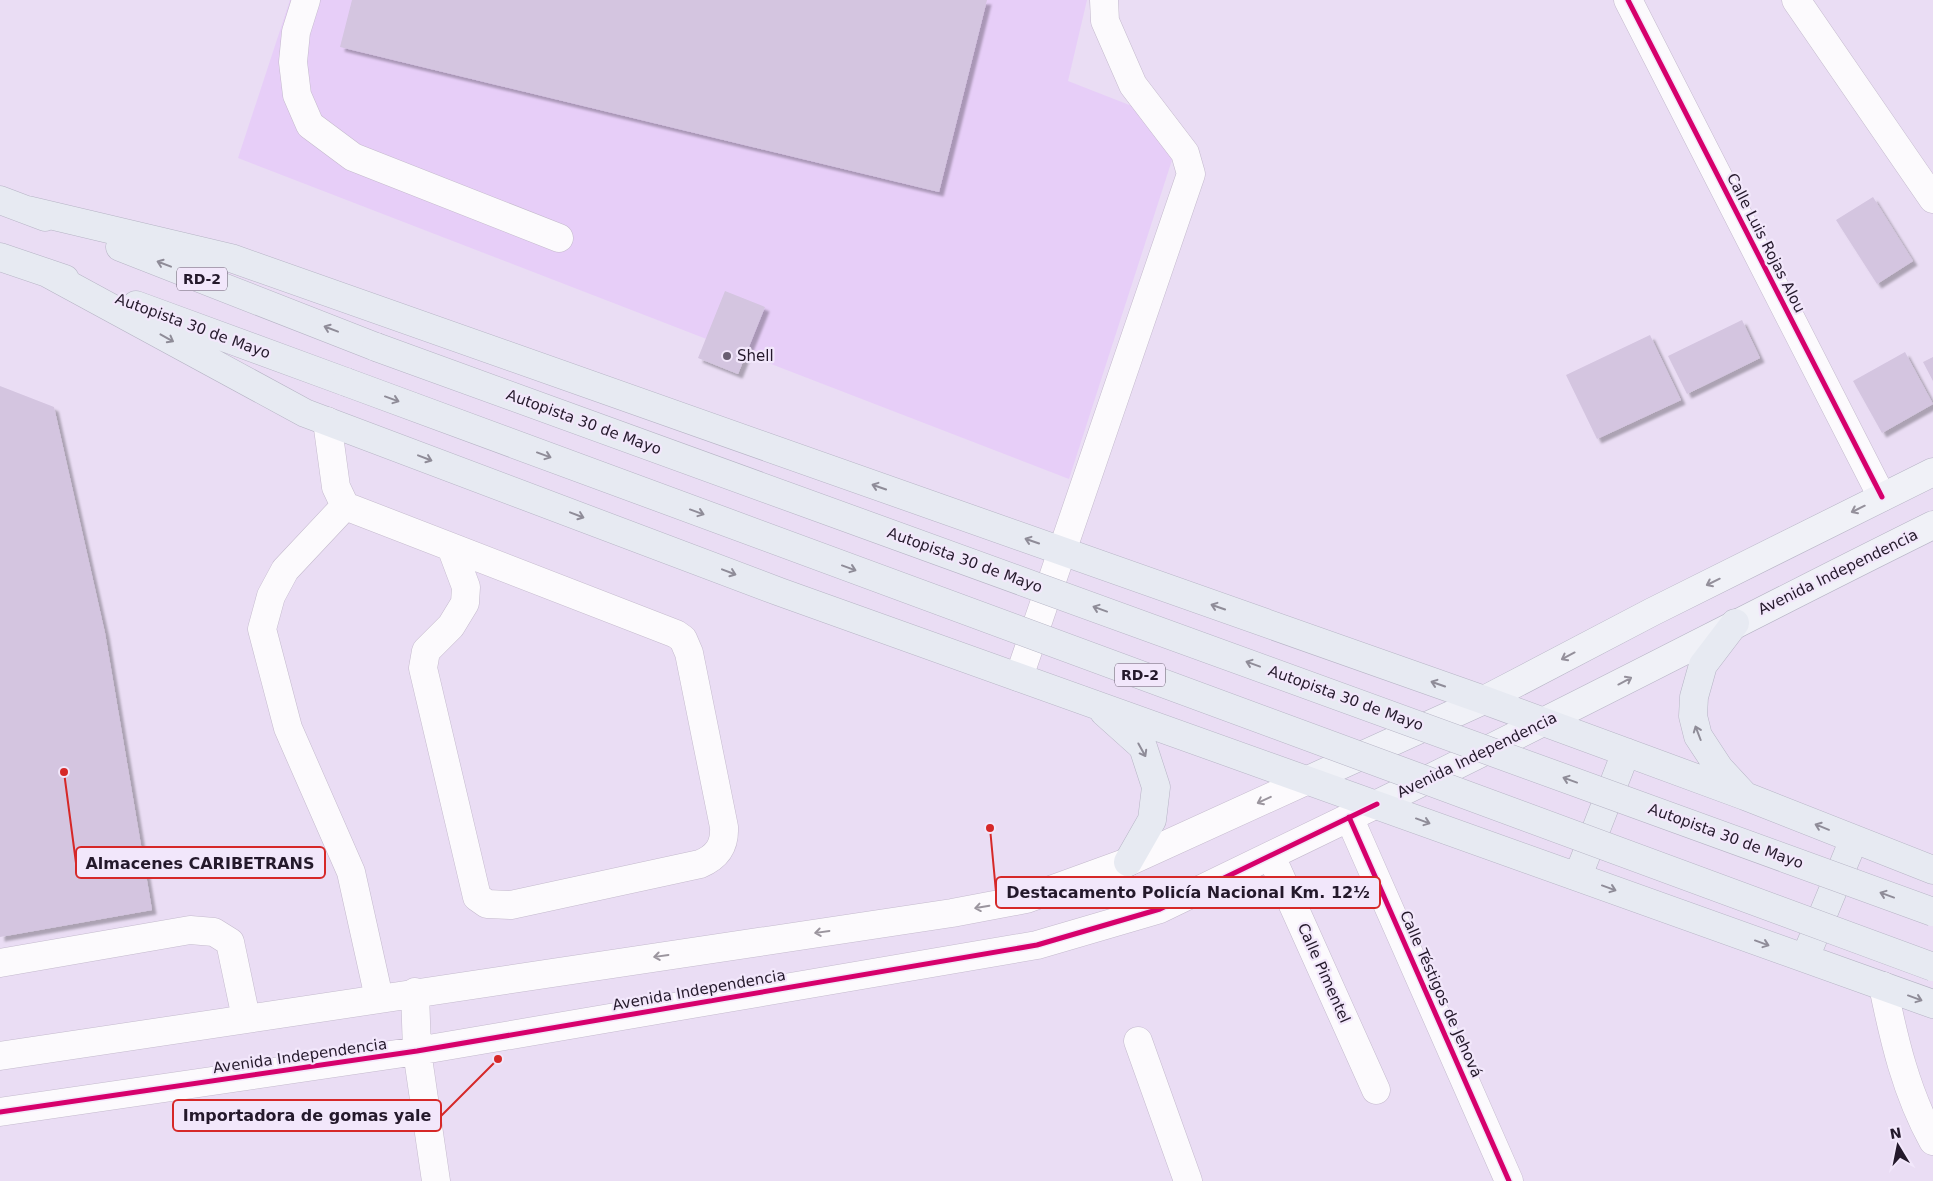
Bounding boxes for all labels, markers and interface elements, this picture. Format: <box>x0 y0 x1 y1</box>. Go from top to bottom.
street label: Calle Luis Rojas Alou <box>1723 170 1809 316</box>
one-way arrow <box>156 258 171 267</box>
road number: RD-2 <box>177 268 227 290</box>
street label: Autopista 30 de Mayo <box>113 290 273 362</box>
one-way arrow <box>324 324 339 333</box>
one-way arrow <box>159 334 174 343</box>
place label: Shell <box>737 347 774 365</box>
marker: Shell <box>721 350 733 362</box>
street label: Autopista 30 de Mayo <box>504 386 664 458</box>
one-way arrow <box>384 395 399 404</box>
one-way arrow <box>536 451 551 460</box>
one-way arrow <box>416 454 432 463</box>
one-way arrow <box>872 482 887 491</box>
one-way arrow <box>1851 505 1866 514</box>
one-way arrow <box>689 508 704 517</box>
one-way arrow <box>568 511 584 520</box>
street label: Autopista 30 de Mayo <box>885 524 1045 596</box>
street label: Avenida Independencia <box>1755 525 1921 619</box>
one-way arrow <box>1025 536 1040 545</box>
one-way arrow <box>841 564 856 573</box>
one-way arrow <box>721 568 736 577</box>
one-way arrow <box>1705 577 1720 587</box>
one-way arrow <box>1211 602 1227 611</box>
one-way arrow <box>1093 604 1108 613</box>
one-way arrow <box>1561 652 1576 661</box>
one-way arrow <box>1246 659 1261 668</box>
street label: Autopista 30 de Mayo <box>1266 662 1426 734</box>
road number: RD-2 <box>1115 664 1165 686</box>
one-way arrow <box>1617 676 1632 686</box>
one-way arrow <box>1431 679 1446 688</box>
street label: Avenida Independencia <box>1394 708 1560 802</box>
one-way arrow <box>1693 726 1703 741</box>
one-way arrow <box>1137 743 1147 758</box>
one-way arrow <box>1563 775 1578 784</box>
one-way arrow <box>1257 796 1272 806</box>
street label: Autopista 30 de Mayo <box>1646 800 1806 872</box>
one-way arrow <box>1415 817 1430 826</box>
one-way arrow <box>1815 821 1830 830</box>
callout: Almacenes CARIBETRANS <box>76 847 325 878</box>
text: Almacenes CARIBETRANS <box>85 854 315 873</box>
callout: Destacamento Policía Nacional Km. 12½ <box>996 877 1380 908</box>
text: Destacamento Policía Nacional Km. 12½ <box>1006 883 1370 902</box>
one-way arrow <box>1601 884 1616 893</box>
one-way arrow <box>1880 890 1895 899</box>
one-way arrow <box>975 903 991 913</box>
street label: Calle Téstigos de Jehová <box>1396 908 1486 1080</box>
street label: Calle Pimentel <box>1294 920 1354 1026</box>
one-way arrow <box>814 927 830 937</box>
one-way arrow <box>1753 939 1769 948</box>
one-way arrow <box>653 951 669 961</box>
street label: Avenida Independencia <box>611 966 787 1014</box>
one-way arrow <box>1906 994 1922 1003</box>
street label: Avenida Independencia <box>212 1035 388 1077</box>
callout: Importadora de gomas yale <box>173 1100 441 1131</box>
text: Importadora de gomas yale <box>183 1106 431 1125</box>
north arrow <box>1873 1121 1923 1171</box>
text: N <box>1889 1124 1903 1142</box>

